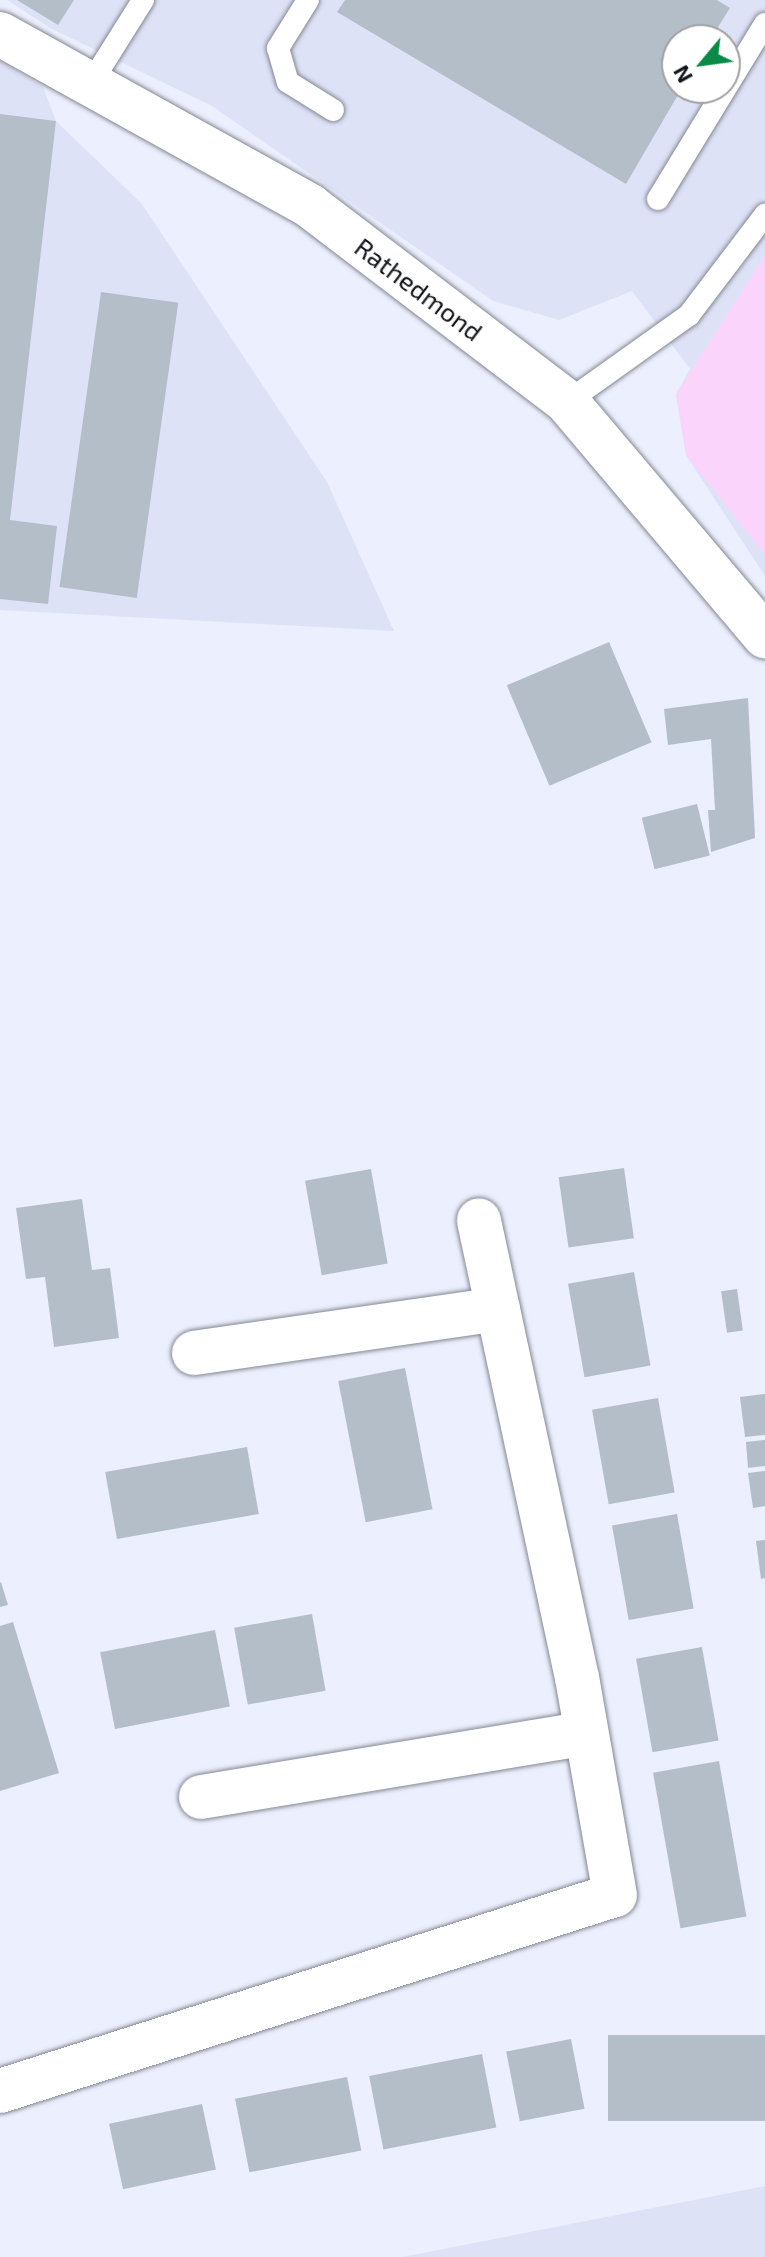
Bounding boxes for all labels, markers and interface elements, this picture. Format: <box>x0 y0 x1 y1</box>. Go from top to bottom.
north arrow <box>661 24 741 104</box>
text: N <box>667 61 697 88</box>
street label: Rathedmond <box>349 231 489 347</box>

